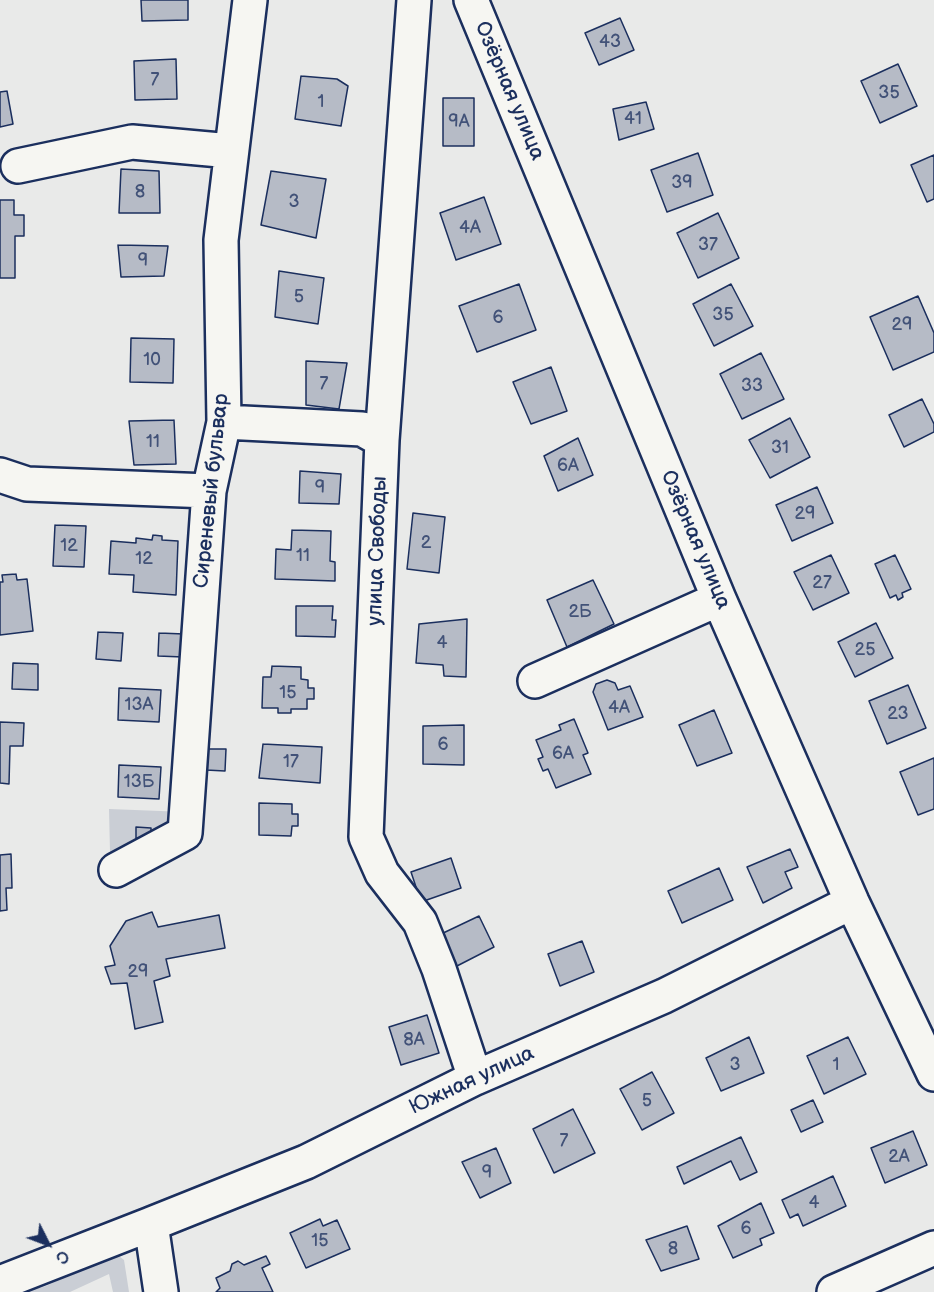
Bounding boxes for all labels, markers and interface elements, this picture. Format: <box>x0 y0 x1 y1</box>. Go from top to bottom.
street label: Озёрная улица <box>468 18 550 164</box>
house number: 43 <box>599 31 621 53</box>
house number: 7 <box>151 69 159 91</box>
house number: 35 <box>878 82 900 104</box>
house number: 1 <box>318 91 324 113</box>
house number: 41 <box>624 108 642 130</box>
house number: 9А <box>448 111 470 133</box>
house number: 39 <box>671 172 693 194</box>
house number: 8 <box>135 181 145 203</box>
house number: 3 <box>288 191 300 213</box>
house number: 4А <box>459 217 481 239</box>
house number: 37 <box>698 234 718 256</box>
house number: 9 <box>138 250 148 272</box>
house number: 5 <box>294 286 304 308</box>
house number: 35 <box>712 304 734 326</box>
house number: 6 <box>493 307 503 329</box>
house number: 29 <box>891 314 913 336</box>
house number: 10 <box>143 349 161 371</box>
house number: 7 <box>320 373 328 395</box>
house number: 33 <box>741 375 763 397</box>
street label: Сиреневый бульвар <box>189 392 235 590</box>
house number: 11 <box>146 431 160 453</box>
house number: 31 <box>771 437 789 459</box>
house number: 6А <box>557 455 579 477</box>
street label: Озёрная улица <box>654 467 736 613</box>
street label: улица Свободы <box>363 476 393 626</box>
house number: 9 <box>315 477 325 499</box>
house number: 29 <box>794 503 816 525</box>
house number: 2 <box>421 532 431 554</box>
house number: 12 <box>60 535 78 557</box>
house number: 11 <box>296 545 310 567</box>
house number: 12 <box>135 548 153 570</box>
house number: 27 <box>812 572 832 594</box>
house number: 2Б <box>568 601 592 623</box>
house number: 4 <box>437 632 447 654</box>
house number: 25 <box>855 639 875 661</box>
house number: 15 <box>279 682 297 704</box>
house number: 13А <box>125 694 153 716</box>
house number: 4А <box>608 697 630 719</box>
house number: 23 <box>887 703 909 725</box>
house number: 6 <box>438 734 448 756</box>
house number: 6А <box>552 743 574 765</box>
house number: 17 <box>283 751 299 773</box>
house number: 13Б <box>124 771 154 793</box>
house number: 29 <box>127 961 149 983</box>
house number: 8А <box>403 1029 425 1051</box>
street label: Южная улица <box>406 1041 538 1121</box>
house number: 3 <box>729 1054 741 1076</box>
house number: 1 <box>833 1054 839 1076</box>
house number: 5 <box>642 1090 652 1112</box>
house number: 7 <box>560 1130 568 1152</box>
house number: 2А <box>888 1146 910 1168</box>
house number: 9 <box>482 1162 492 1184</box>
house number: 4 <box>809 1192 819 1214</box>
north arrow <box>18 1214 78 1274</box>
house number: 6 <box>741 1218 751 1240</box>
house number: 15 <box>311 1230 329 1252</box>
house number: 8 <box>668 1238 678 1260</box>
text: С <box>51 1246 73 1267</box>

